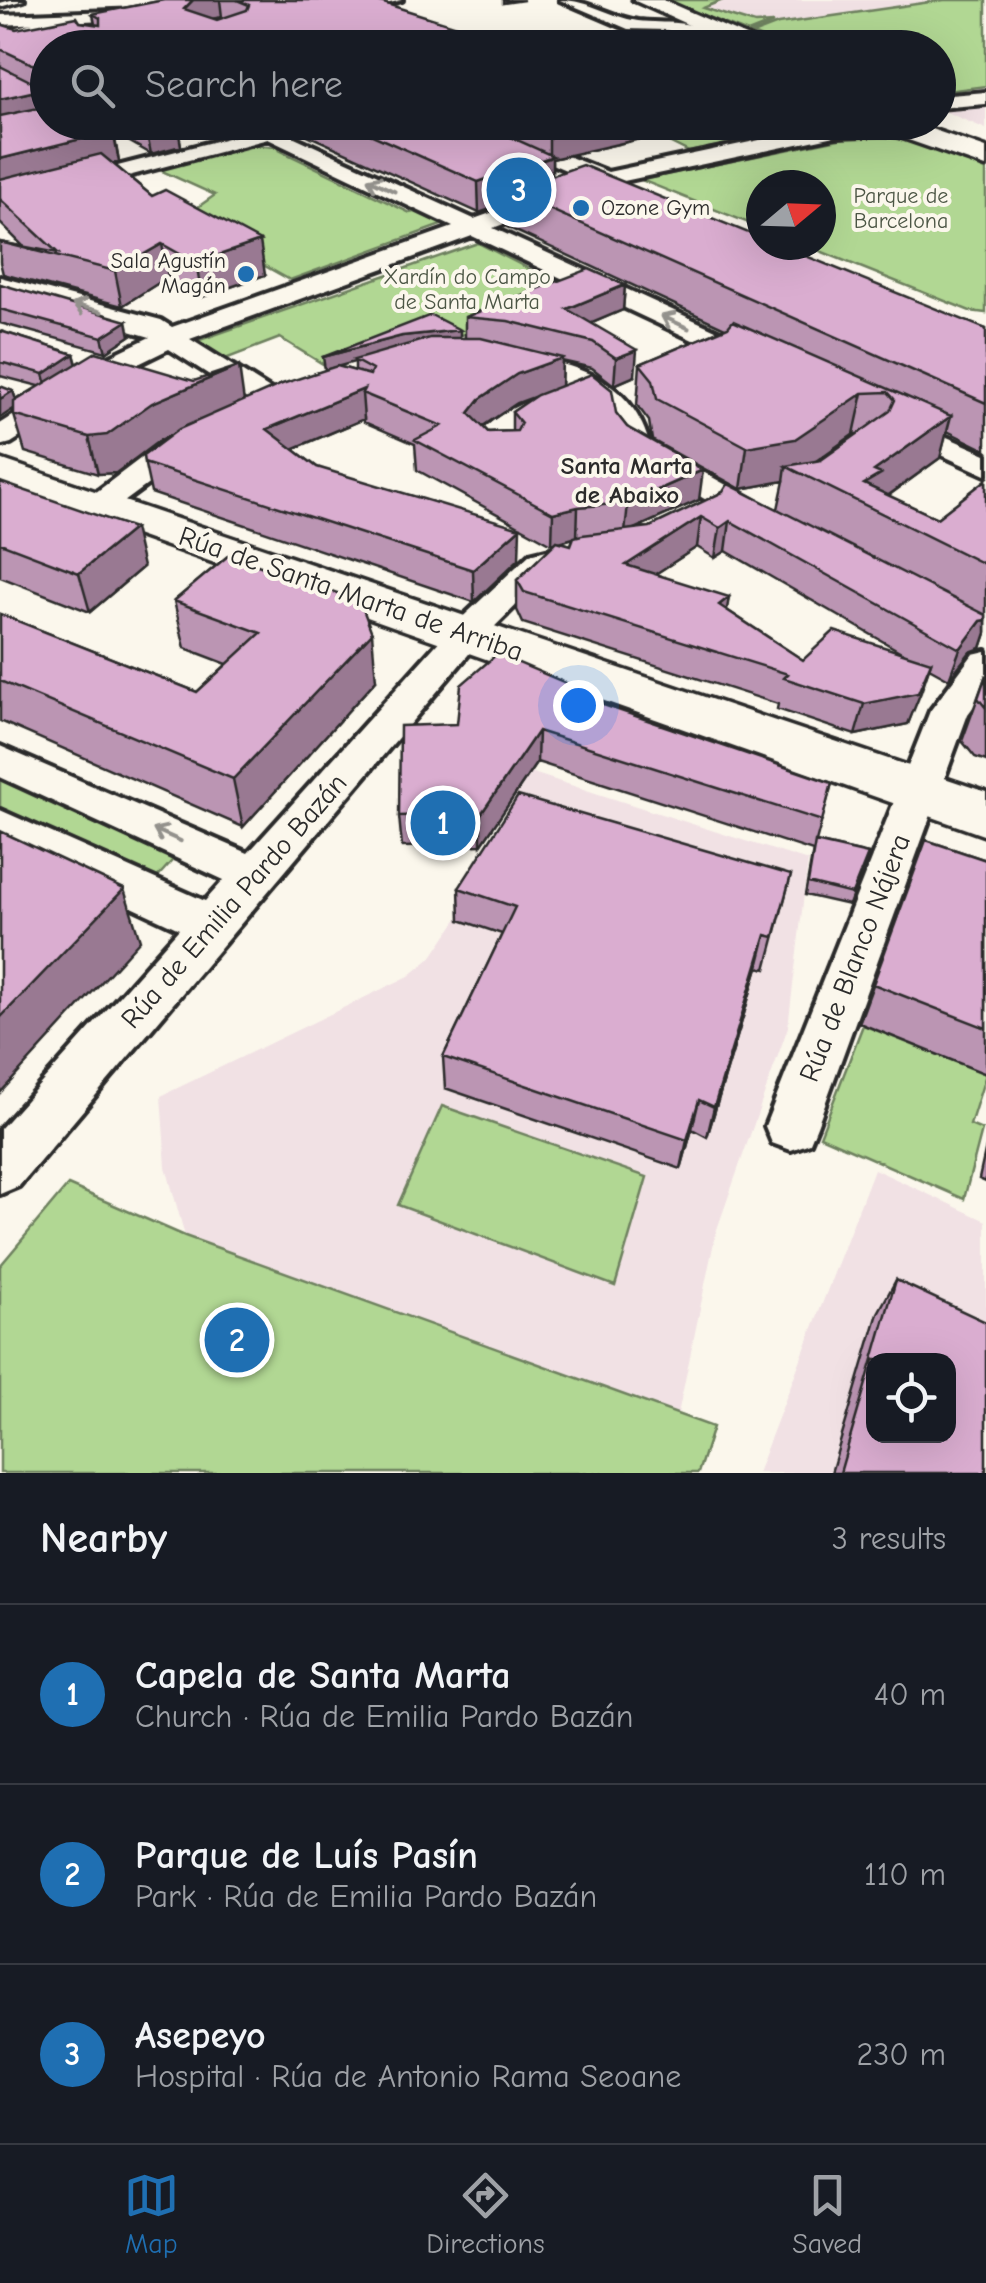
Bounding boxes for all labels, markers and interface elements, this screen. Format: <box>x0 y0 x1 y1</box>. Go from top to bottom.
search box <box>30 30 956 140</box>
icon: search <box>65 58 120 113</box>
text: Search here <box>145 63 343 107</box>
pin: 3 <box>486 152 552 228</box>
north arrow <box>746 170 836 260</box>
one-way arrow <box>366 174 396 193</box>
park label: Parque de Barcelona <box>854 183 948 234</box>
place label: Ozone Gym <box>601 195 710 221</box>
marker: Ozone Gym <box>570 197 592 219</box>
place label: Sala Agustín Magán <box>111 248 226 299</box>
marker: Sala Agustín Magán <box>235 263 257 285</box>
park label: Xardín do Campo de Santa Marta <box>383 264 551 315</box>
one-way arrow <box>72 298 103 317</box>
one-way arrow <box>661 311 691 330</box>
district label: Santa Marta de Abaixo <box>561 451 693 509</box>
street label: Rúa de Santa Marta de Arriba <box>175 520 527 668</box>
your location <box>553 680 604 731</box>
street label: Rúa de Emilia Pardo Bazán <box>115 767 353 1035</box>
pin: 1 <box>410 786 476 860</box>
one-way arrow <box>153 825 183 844</box>
street label: Rúa de Blanco Nájera <box>793 830 917 1086</box>
pin: 2 <box>204 1302 270 1378</box>
map controls <box>866 1353 956 1443</box>
button: locate <box>866 1353 956 1443</box>
text: Nearby <box>40 1514 167 1563</box>
text: 3 results <box>832 1520 946 1557</box>
text: Capela de Santa Marta <box>135 1654 511 1698</box>
text: 1 <box>66 1676 79 1713</box>
text: 40 m <box>874 1676 946 1713</box>
text: Church · Rúa de Emilia Pardo Bazán <box>135 1698 633 1735</box>
text: Parque de Luís Pasín <box>135 1834 478 1878</box>
text: 2 <box>65 1856 80 1893</box>
text: 110 m <box>864 1856 946 1893</box>
text: Park · Rúa de Emilia Pardo Bazán <box>135 1878 597 1915</box>
text: Asepeyo <box>135 2014 266 2058</box>
text: 3 <box>65 2036 80 2073</box>
text: 230 m <box>856 2036 946 2073</box>
text: Hospital · Rúa de Antonio Rama Seoane <box>135 2058 681 2095</box>
tab: Map <box>124 2168 179 2260</box>
tab: Directions <box>426 2168 545 2260</box>
tab: Saved <box>792 2168 862 2260</box>

